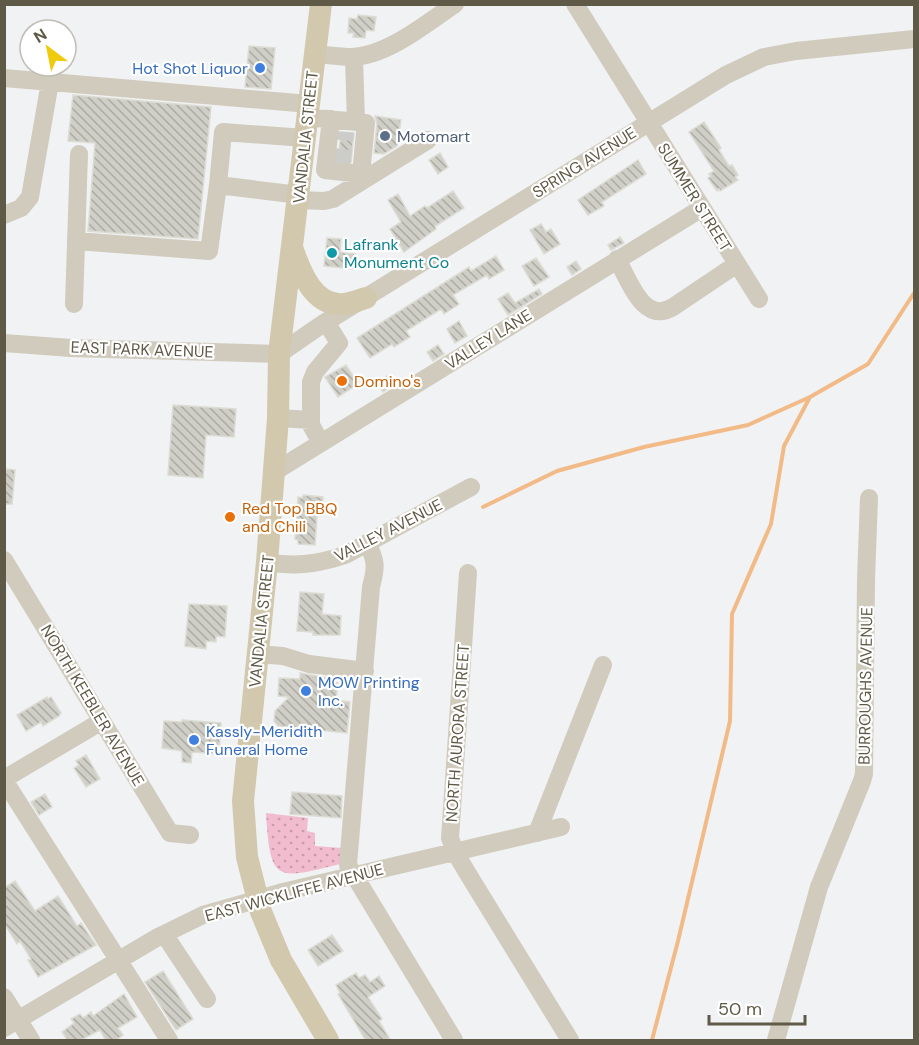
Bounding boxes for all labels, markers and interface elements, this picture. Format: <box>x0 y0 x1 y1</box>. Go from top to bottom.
north arrow <box>18 18 78 78</box>
text: N <box>30 24 51 48</box>
place label: Hot Shot Liquor <box>132 58 248 79</box>
marker: Hot Shot Liquor <box>253 61 267 75</box>
street label: VANDALIA STREET <box>288 70 323 204</box>
street label: SPRING AVENUE <box>528 122 640 203</box>
place label: Motomart <box>397 126 470 147</box>
marker: Motomart <box>378 129 392 143</box>
street label: SUMMER STREET <box>653 139 736 255</box>
place label: Lafrank Monument Co <box>344 234 449 273</box>
marker: Lafrank Monument Co <box>325 246 339 260</box>
street label: VALLEY LANE <box>441 304 536 374</box>
street label: EAST PARK AVENUE <box>70 337 214 362</box>
place label: Domino's <box>354 371 421 392</box>
marker: Domino's <box>335 374 349 388</box>
street label: VALLEY AVENUE <box>331 494 446 567</box>
place label: Red Top BBQ and Chili <box>242 498 337 537</box>
marker: Red Top BBQ and Chili <box>223 510 237 524</box>
street label: VANDALIA STREET <box>244 554 279 688</box>
street label: BURROUGHS AVENUE <box>854 607 877 765</box>
street label: NORTH KEEBLER AVENUE <box>36 621 149 790</box>
street label: NORTH AURORA STREET <box>441 643 474 823</box>
place label: MOW Printing Inc. <box>318 672 420 711</box>
marker: MOW Printing Inc. <box>299 684 313 698</box>
place label: Kassly-Meridith Funeral Home <box>206 721 323 760</box>
marker: Kassly-Meridith Funeral Home <box>187 733 201 747</box>
street label: EAST WICKLIFFE AVENUE <box>203 859 386 926</box>
scale bar <box>709 988 805 1026</box>
text: 50 m <box>718 997 762 1021</box>

